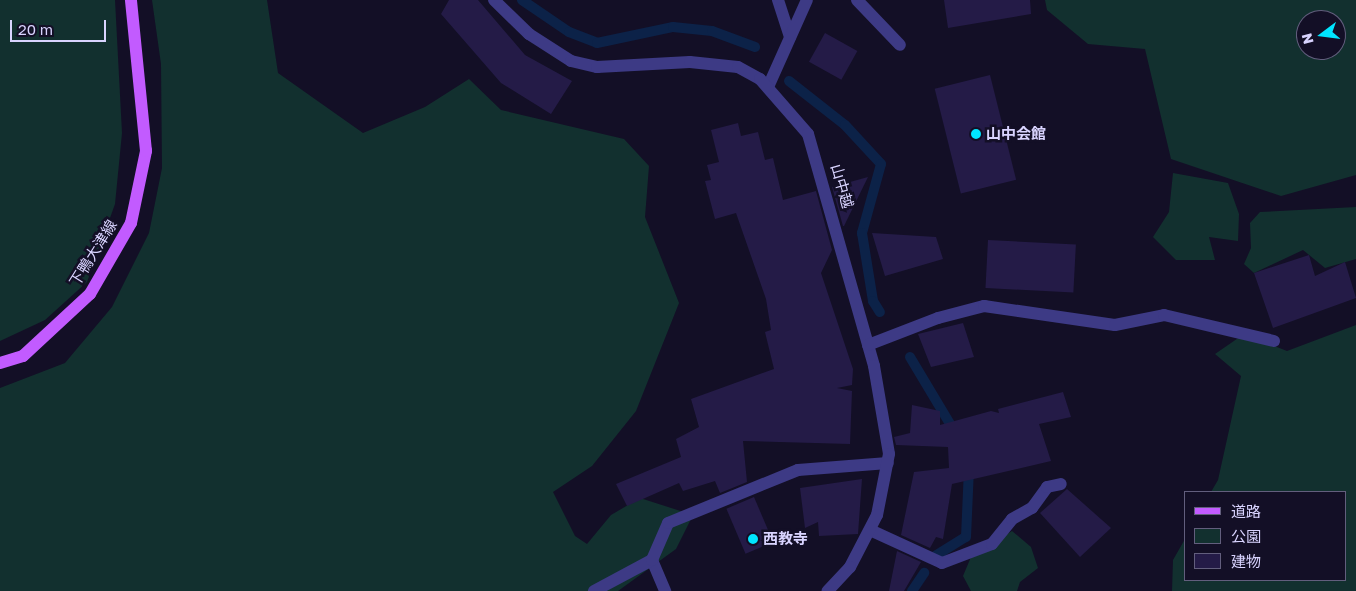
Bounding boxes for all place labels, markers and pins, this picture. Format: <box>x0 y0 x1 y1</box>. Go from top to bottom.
place label: 山中会館 <box>986 125 1046 143</box>
marker: 山中会館 <box>970 128 982 140</box>
place label: 西教寺 <box>763 530 808 548</box>
marker: 西教寺 <box>747 533 759 545</box>

